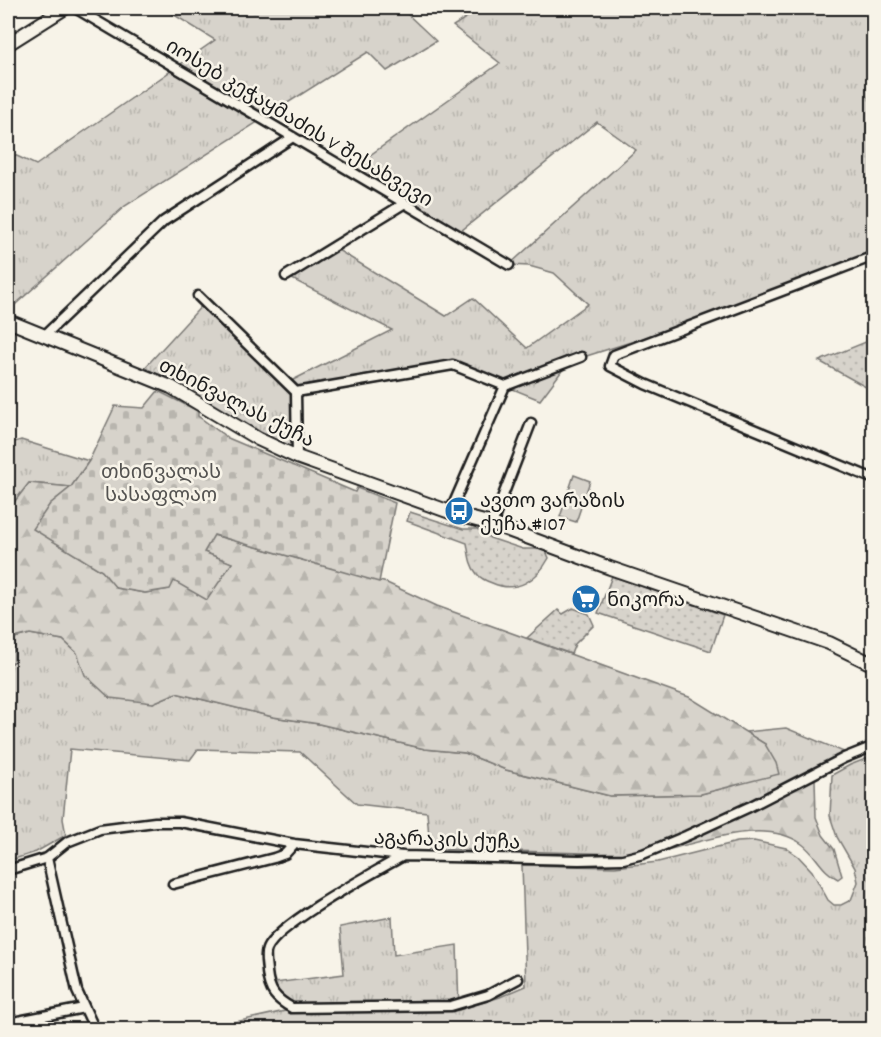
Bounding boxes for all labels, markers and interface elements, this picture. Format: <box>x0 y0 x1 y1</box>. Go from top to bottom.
street label: იოსებ კეჭაყმაძის V შესახვევი <box>160 33 437 216</box>
street label: თხინვალას ქუჩა <box>153 353 318 456</box>
park label: თხინვალას სასაფლაო <box>101 460 221 511</box>
place label: ავთო ვარაზის ქუჩა #107 <box>480 489 625 540</box>
bus stop icon: ავთო ვარაზის ქუჩა #107 <box>443 495 475 527</box>
supermarket icon: ნიკორა <box>570 583 602 615</box>
place label: ნიკორა <box>607 588 685 616</box>
street label: აგარაკის ქუჩა <box>373 825 520 859</box>

